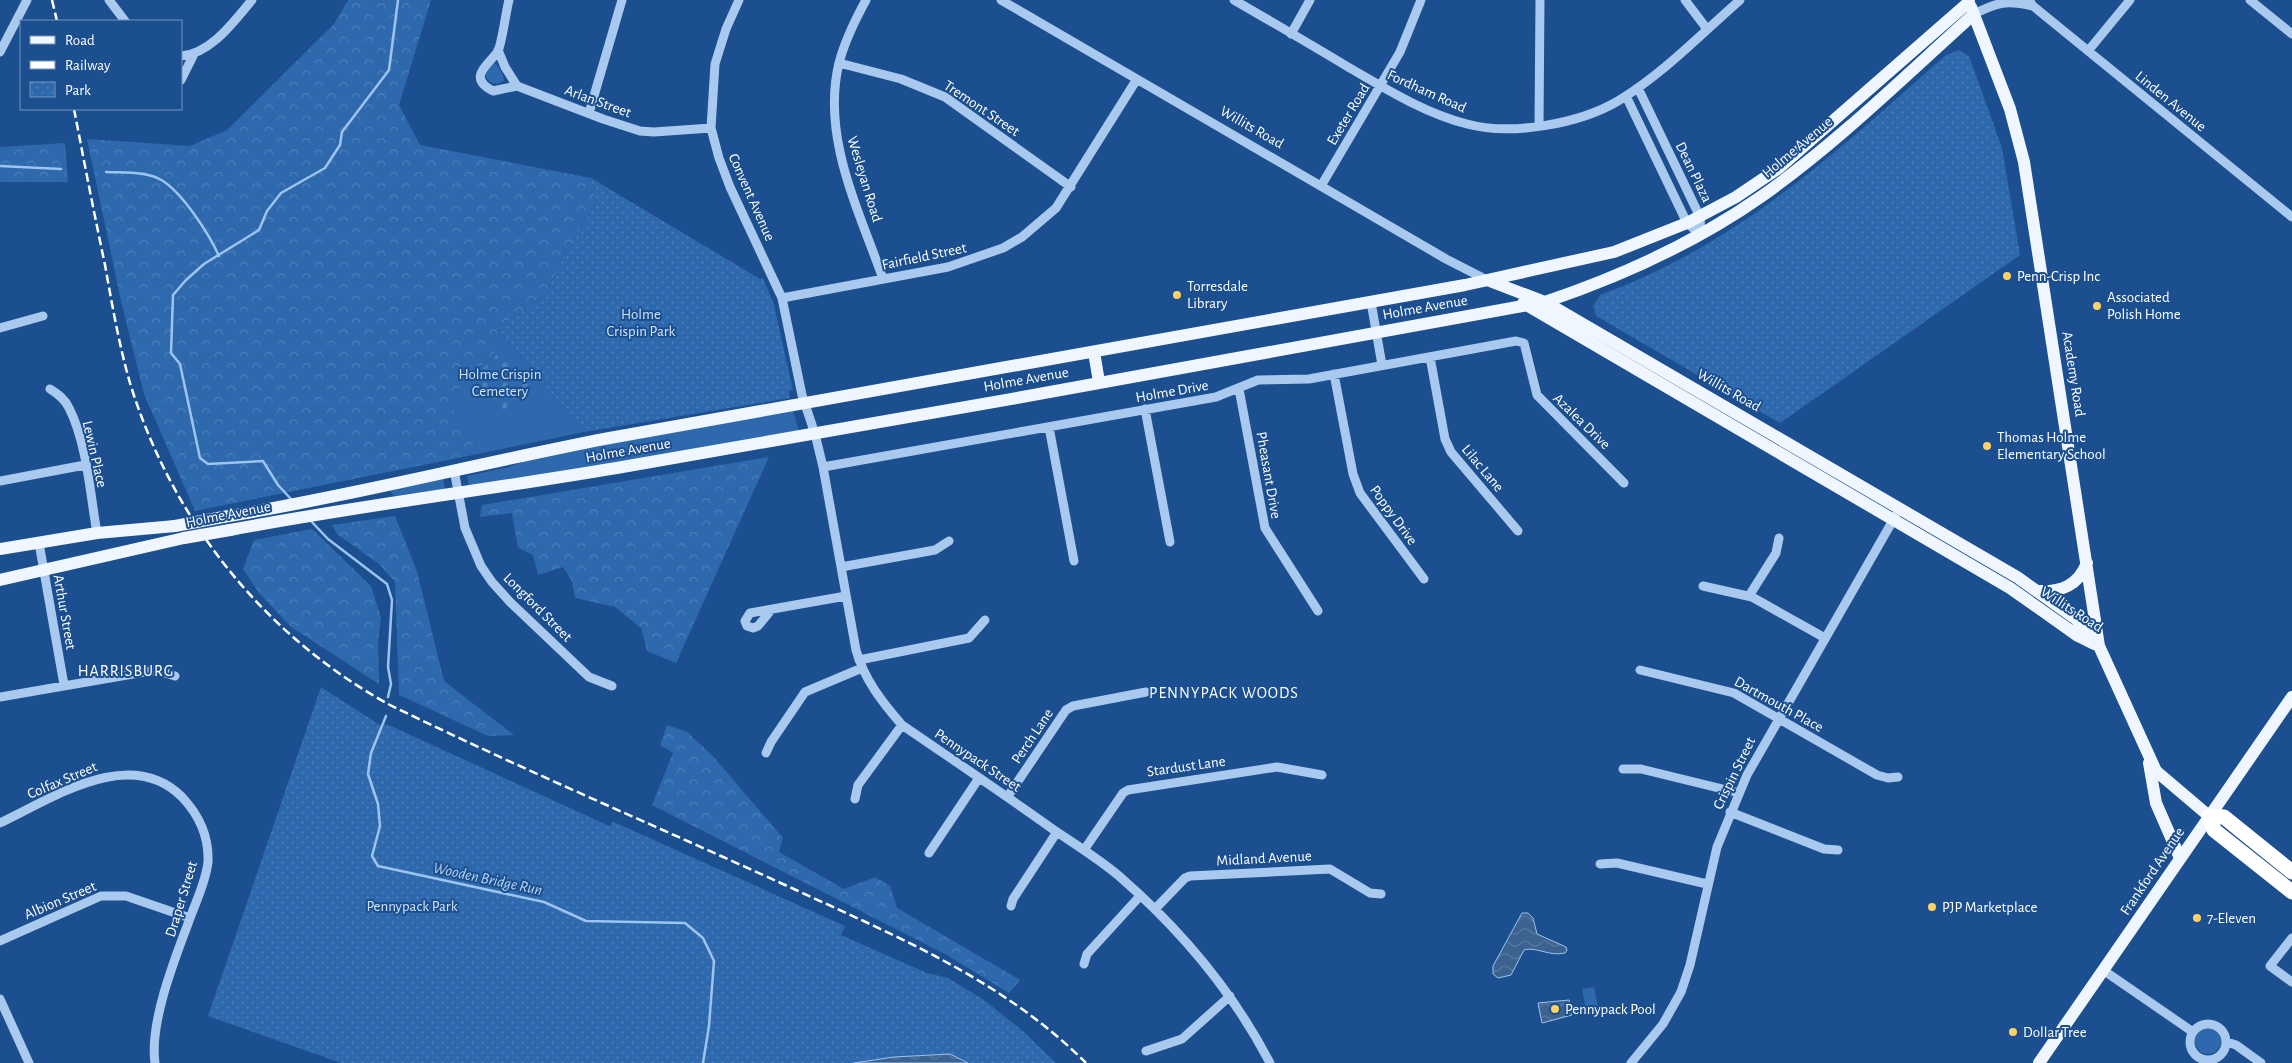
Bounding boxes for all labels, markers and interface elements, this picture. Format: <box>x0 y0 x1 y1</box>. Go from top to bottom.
legend <box>20 20 182 110</box>
text: Road <box>65 33 95 48</box>
text: Railway <box>65 58 111 73</box>
street label: Fordham Road <box>1385 67 1469 116</box>
street label: Linden Avenue <box>2132 68 2209 134</box>
street label: Tremont Street <box>941 78 1022 139</box>
street label: Exeter Road <box>1324 81 1373 148</box>
text: Park <box>65 83 91 98</box>
street label: Arlan Street <box>563 83 633 120</box>
street label: Willits Road <box>1217 103 1286 152</box>
street label: Holme Avenue <box>1760 114 1835 181</box>
street label: Wesleyan Road <box>844 134 885 224</box>
street label: Dean Plaza <box>1673 140 1715 205</box>
street label: Convent Avenue <box>726 151 778 243</box>
street label: Fairfield Street <box>880 240 968 273</box>
place label: Penn-Crisp Inc <box>2017 269 2100 284</box>
marker: Penn-Crisp Inc <box>2001 270 2013 282</box>
place label: Torresdale Library <box>1187 279 1248 311</box>
marker: Torresdale Library <box>1171 289 1183 301</box>
place label: Associated Polish Home <box>2107 290 2181 322</box>
street label: Holme Avenue <box>1381 293 1469 322</box>
marker: Associated Polish Home <box>2091 300 2103 312</box>
park label: Holme Crispin Park <box>607 307 676 339</box>
street label: Academy Road <box>2059 330 2088 418</box>
street label: Holme Avenue <box>982 365 1070 394</box>
street label: Willits Road <box>1694 366 1763 415</box>
park label: Holme Crispin Cemetery <box>459 367 541 399</box>
street label: Holme Drive <box>1135 378 1210 405</box>
street label: Azalea Drive <box>1550 391 1613 452</box>
street label: Lewin Place <box>80 419 109 489</box>
street label: Pheasant Drive <box>1253 430 1284 520</box>
place label: Thomas Holme Elementary School <box>1997 430 2106 462</box>
street label: Holme Avenue <box>584 436 672 465</box>
marker: Thomas Holme Elementary School <box>1981 440 1993 452</box>
street label: Lilac Lane <box>1459 442 1507 495</box>
street label: Poppy Drive <box>1367 483 1420 548</box>
street label: Holme Avenue <box>184 499 272 530</box>
street label: Longford Street <box>500 570 575 645</box>
street label: Arthur Street <box>51 573 79 651</box>
street label: Willits Road <box>2038 584 2106 635</box>
district label: HARRISBURG <box>78 663 174 679</box>
street label: Dartmouth Place <box>1732 674 1826 735</box>
district label: PENNYPACK WOODS <box>1149 685 1299 701</box>
street label: Perch Lane <box>1009 706 1056 766</box>
street label: Pennypack Street <box>932 726 1024 795</box>
street label: Crispin Street <box>1711 735 1758 812</box>
street label: Stardust Lane <box>1146 754 1226 779</box>
street label: Colfax Street <box>25 759 99 802</box>
street label: Frankford Avenue <box>2118 825 2187 918</box>
street label: Midland Avenue <box>1216 849 1312 868</box>
street label: Draper Street <box>163 859 200 939</box>
water label: Wooden Bridge Run <box>432 860 544 898</box>
street label: Albion Street <box>22 879 99 922</box>
park label: Pennypack Park <box>366 899 458 914</box>
place label: PJP Marketplace <box>1942 900 2037 915</box>
marker: PJP Marketplace <box>1926 901 1938 913</box>
place label: 7-Eleven <box>2207 911 2256 926</box>
marker: 7-Eleven <box>2191 912 2203 924</box>
place label: Pennypack Pool <box>1565 1002 1656 1017</box>
marker: Pennypack Pool <box>1549 1003 1561 1015</box>
place label: Dollar Tree <box>2023 1025 2087 1040</box>
marker: Dollar Tree <box>2007 1026 2019 1038</box>

